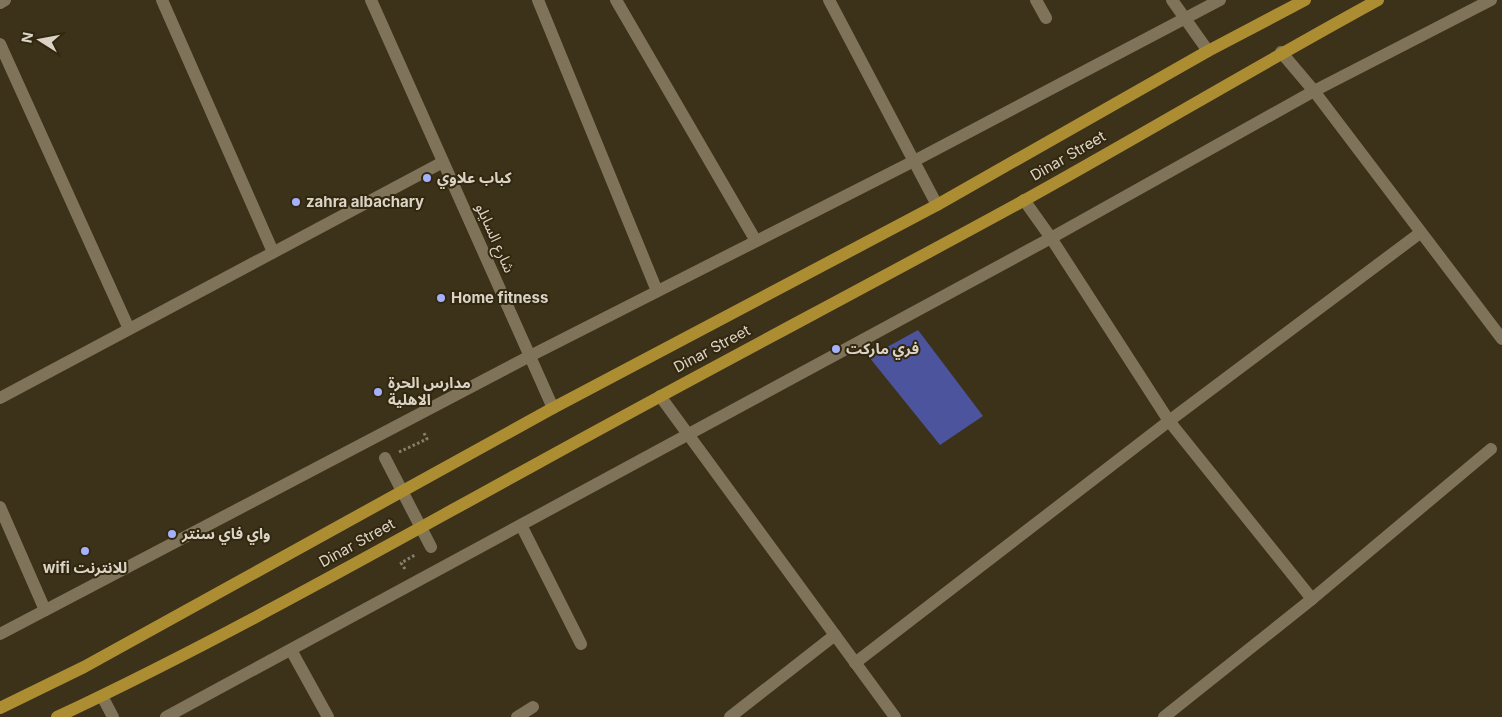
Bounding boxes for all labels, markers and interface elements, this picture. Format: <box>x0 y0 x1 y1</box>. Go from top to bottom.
north arrow <box>15 15 65 65</box>
text: N <box>17 31 36 44</box>
street label: Dinar Street <box>1027 126 1109 185</box>
place label: كباب علاوي <box>437 168 512 189</box>
marker: كباب علاوي <box>421 172 433 184</box>
place label: zahra albachary <box>306 192 424 211</box>
marker: zahra albachary <box>290 196 302 208</box>
street label: شارع السايلو <box>469 200 519 277</box>
place label: Home fitness <box>451 288 548 307</box>
marker: Home fitness <box>435 292 447 304</box>
street label: Dinar Street <box>670 320 753 377</box>
place label: فري ماركت <box>846 339 919 360</box>
marker: فري ماركت <box>830 343 842 355</box>
place label: مدارس الحرة الاهلية <box>388 373 471 409</box>
marker: مدارس الحرة الاهلية <box>372 386 384 398</box>
street label: Dinar Street <box>315 514 398 571</box>
place label: واي فاي سنتر <box>181 524 271 545</box>
marker: واي فاي سنتر <box>166 528 178 540</box>
marker: wifi للانترنت <box>79 545 91 557</box>
place label: wifi للانترنت <box>43 558 127 577</box>

